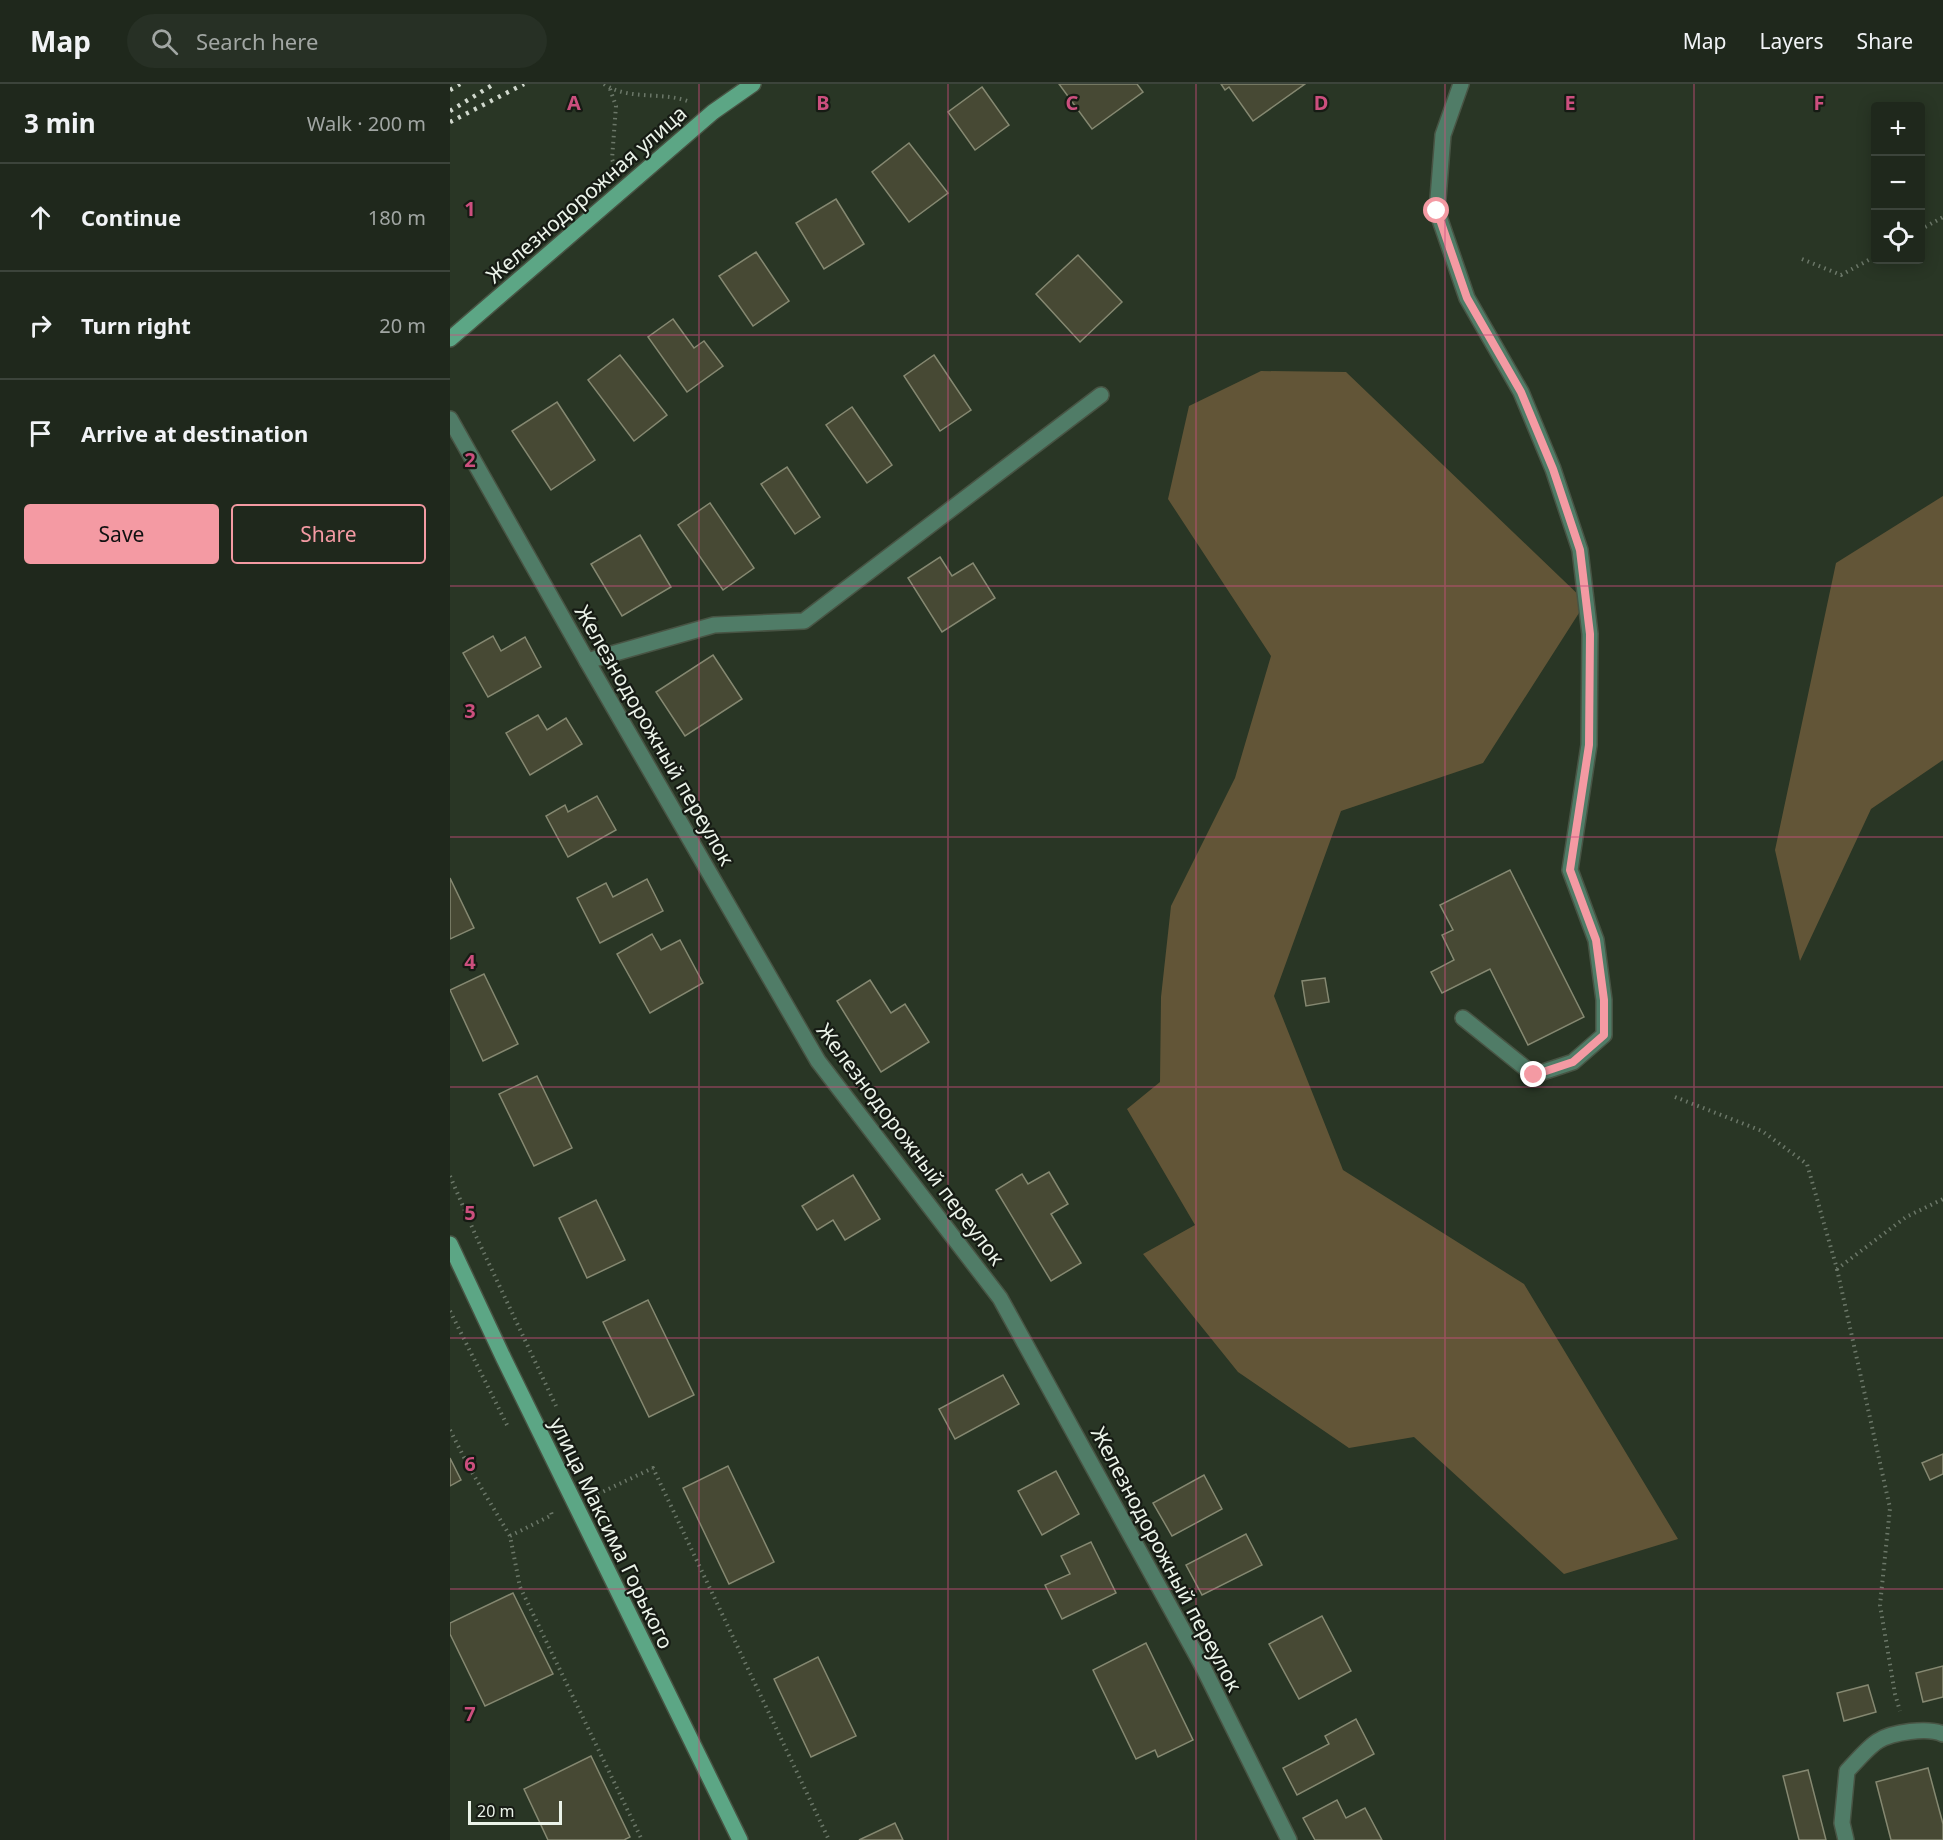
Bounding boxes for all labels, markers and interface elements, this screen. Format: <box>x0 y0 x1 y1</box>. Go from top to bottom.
search box <box>127 14 547 68</box>
text: Map <box>30 22 91 60</box>
icon: search <box>148 25 181 58</box>
text: Search here <box>196 26 318 56</box>
text: Map <box>1683 27 1727 55</box>
text: Layers <box>1760 27 1824 55</box>
text: Share <box>1857 27 1913 55</box>
text: A <box>567 89 581 116</box>
text: B <box>816 89 830 116</box>
text: C <box>1066 89 1079 116</box>
text: D <box>1314 89 1328 116</box>
text: E <box>1564 89 1576 116</box>
text: F <box>1814 89 1824 116</box>
street label: Железнодорожная улица <box>480 99 692 289</box>
map controls <box>1871 102 1925 264</box>
button: + <box>1871 102 1925 156</box>
text: 3 min <box>24 105 96 141</box>
text: Walk · 200 m <box>307 110 426 137</box>
button: − <box>1871 156 1925 210</box>
text: 1 <box>464 195 476 222</box>
route start <box>1423 197 1449 223</box>
icon: ahead <box>24 201 57 234</box>
text: Continue <box>81 202 181 232</box>
text: 180 m <box>368 204 426 231</box>
button: locate <box>1871 210 1925 264</box>
icon: right <box>24 309 57 342</box>
text: Turn right <box>81 310 191 340</box>
text: 20 m <box>379 312 426 339</box>
icon: arrive <box>24 417 57 450</box>
text: Arrive at destination <box>81 418 308 448</box>
text: 2 <box>464 446 476 473</box>
button: Save <box>24 504 219 564</box>
button: Share <box>231 504 426 564</box>
street label: Железнодорожный переулок <box>569 600 741 870</box>
text: 3 <box>464 697 476 724</box>
text: 4 <box>464 948 476 975</box>
street label: Железнодорожный переулок <box>811 1017 1011 1271</box>
route end <box>1520 1061 1546 1087</box>
text: 5 <box>464 1199 476 1226</box>
street label: улица Максима Горького <box>544 1413 680 1653</box>
street label: Железнодорожный переулок <box>1085 1422 1249 1696</box>
text: 6 <box>464 1450 476 1477</box>
text: 7 <box>464 1700 476 1727</box>
scale bar <box>468 1798 562 1826</box>
text: 20 m <box>477 1800 514 1822</box>

